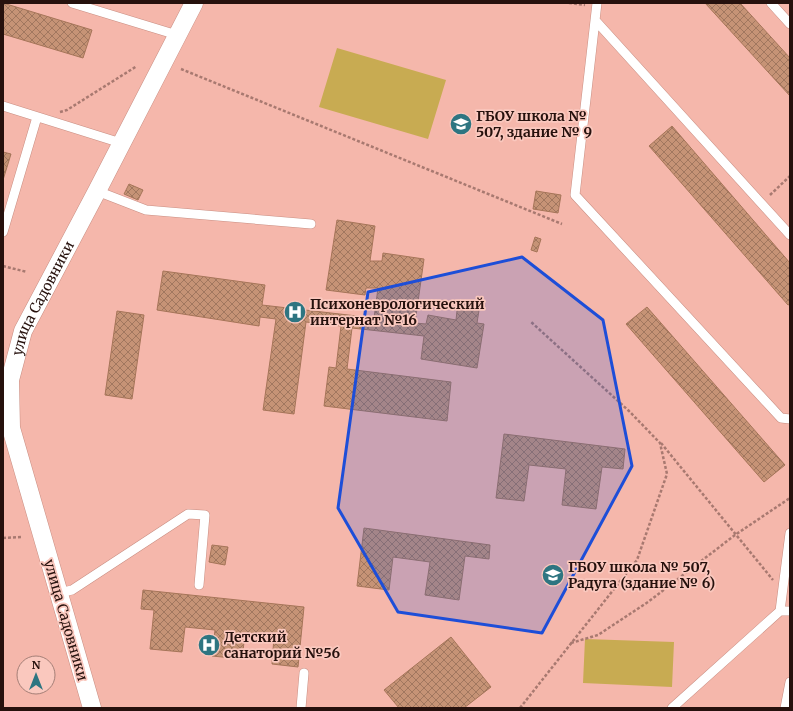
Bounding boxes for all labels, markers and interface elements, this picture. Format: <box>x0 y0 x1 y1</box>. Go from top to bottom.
place label: ГБОУ школа № 507, здание № 9 <box>476 107 592 141</box>
school or university icon: ГБОУ школа № 507, здание № 9 <box>448 111 474 137</box>
street label: улица Садовники <box>8 238 78 357</box>
place label: Психоневрологический интернат №16 <box>310 295 485 329</box>
hospital icon: Психоневрологический интернат №16 <box>282 299 308 325</box>
street label: улица Садовники <box>40 557 92 683</box>
place label: ГБОУ школа № 507, Радуга (здание № 6) <box>568 558 715 592</box>
school or university icon: ГБОУ школа № 507, Радуга (здание № 6) <box>540 562 566 588</box>
place label: Детский санаторий №56 <box>224 628 341 662</box>
hospital icon: Детский санаторий №56 <box>196 632 222 658</box>
north arrow <box>16 655 56 695</box>
text: N <box>32 658 41 672</box>

